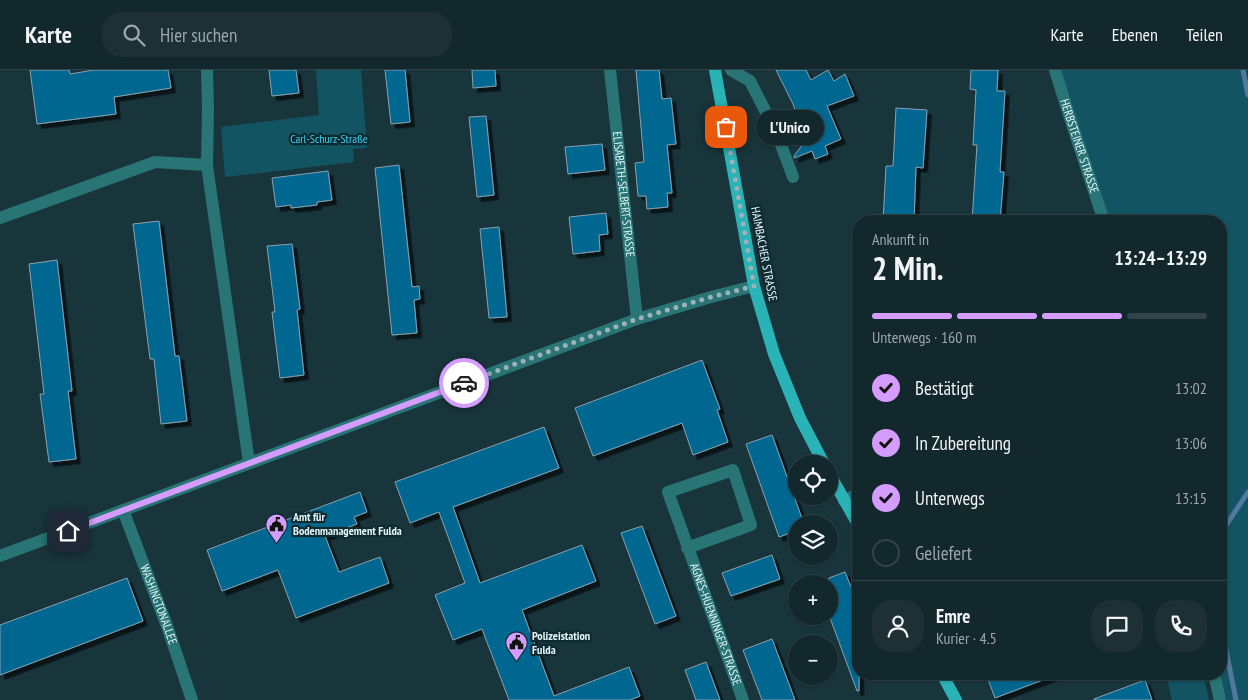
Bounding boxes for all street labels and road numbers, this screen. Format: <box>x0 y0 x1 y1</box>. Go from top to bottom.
street label: HERBSTEINER STRASSE <box>1057 97 1102 195</box>
street label: ELISABETH-SELBERT-STRASSE <box>610 131 638 258</box>
street label: HAIMBACHER STRASSE <box>748 205 781 302</box>
street label: AGNES-HUENNINGER-STRASSE <box>687 561 745 687</box>
street label: WASHINGTONALLEE <box>137 562 181 646</box>

